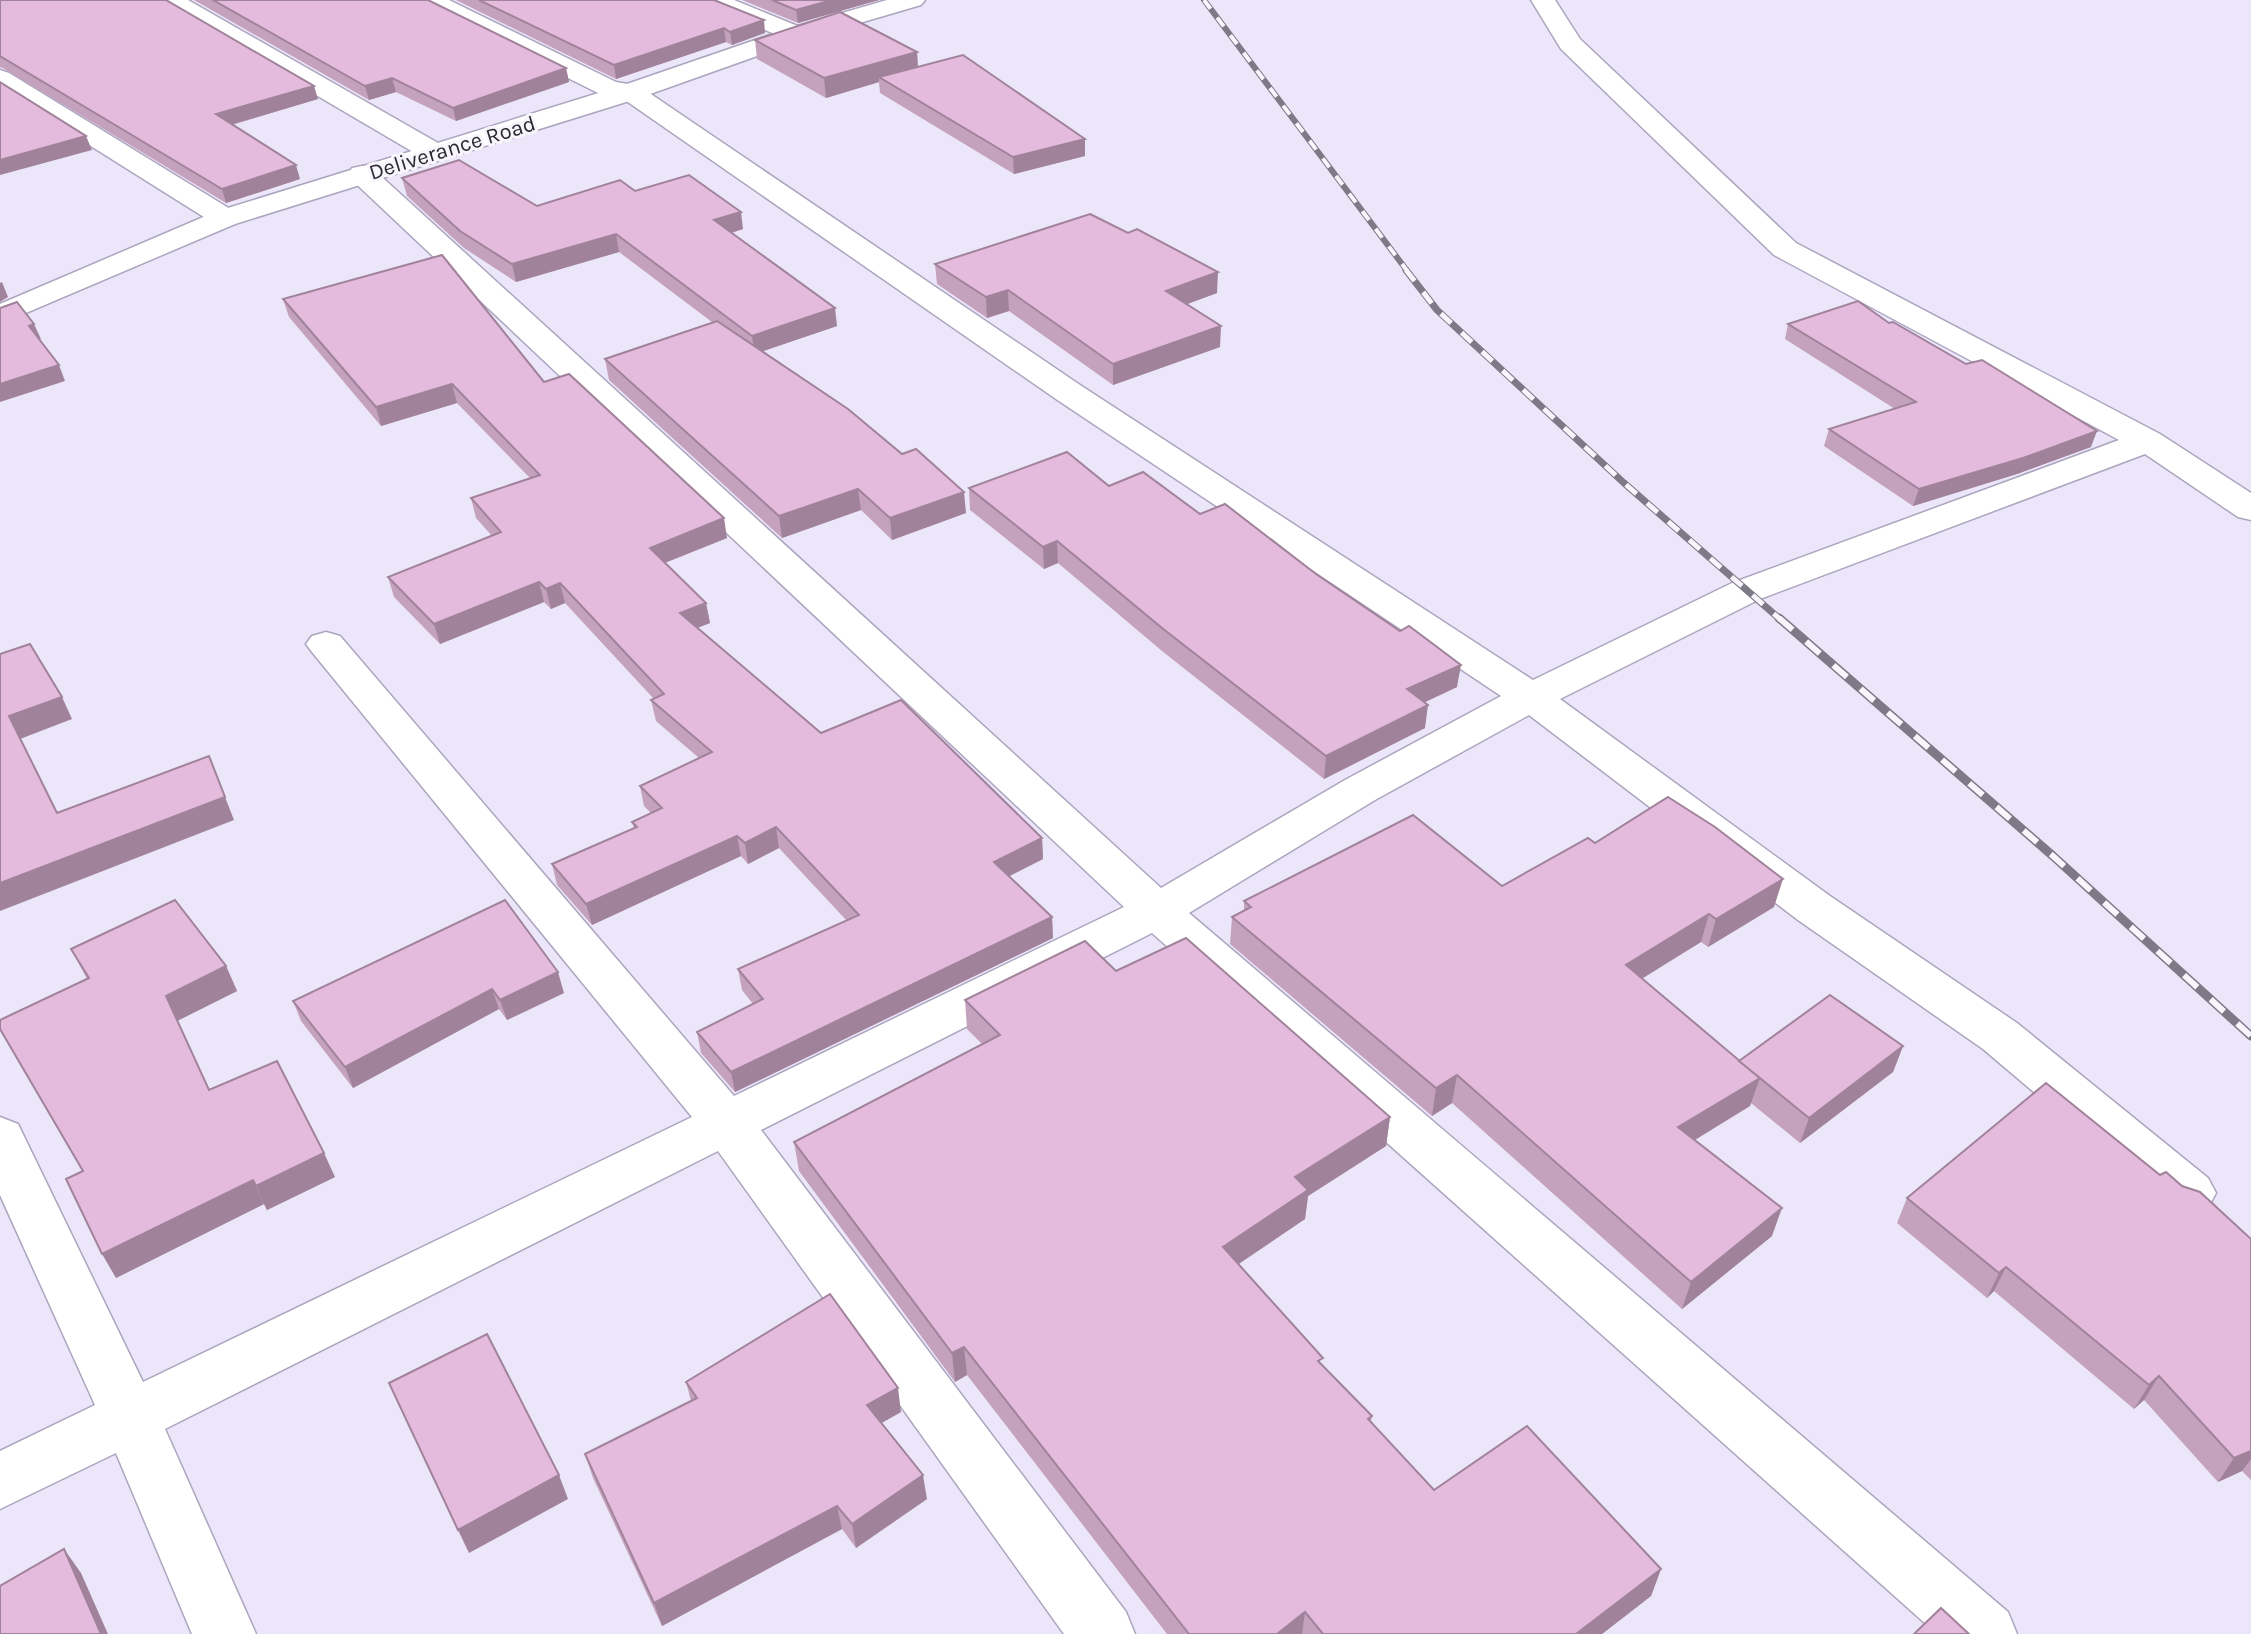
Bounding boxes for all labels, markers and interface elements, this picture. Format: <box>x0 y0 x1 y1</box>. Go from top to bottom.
street label: Deliverance Road <box>366 110 539 186</box>

